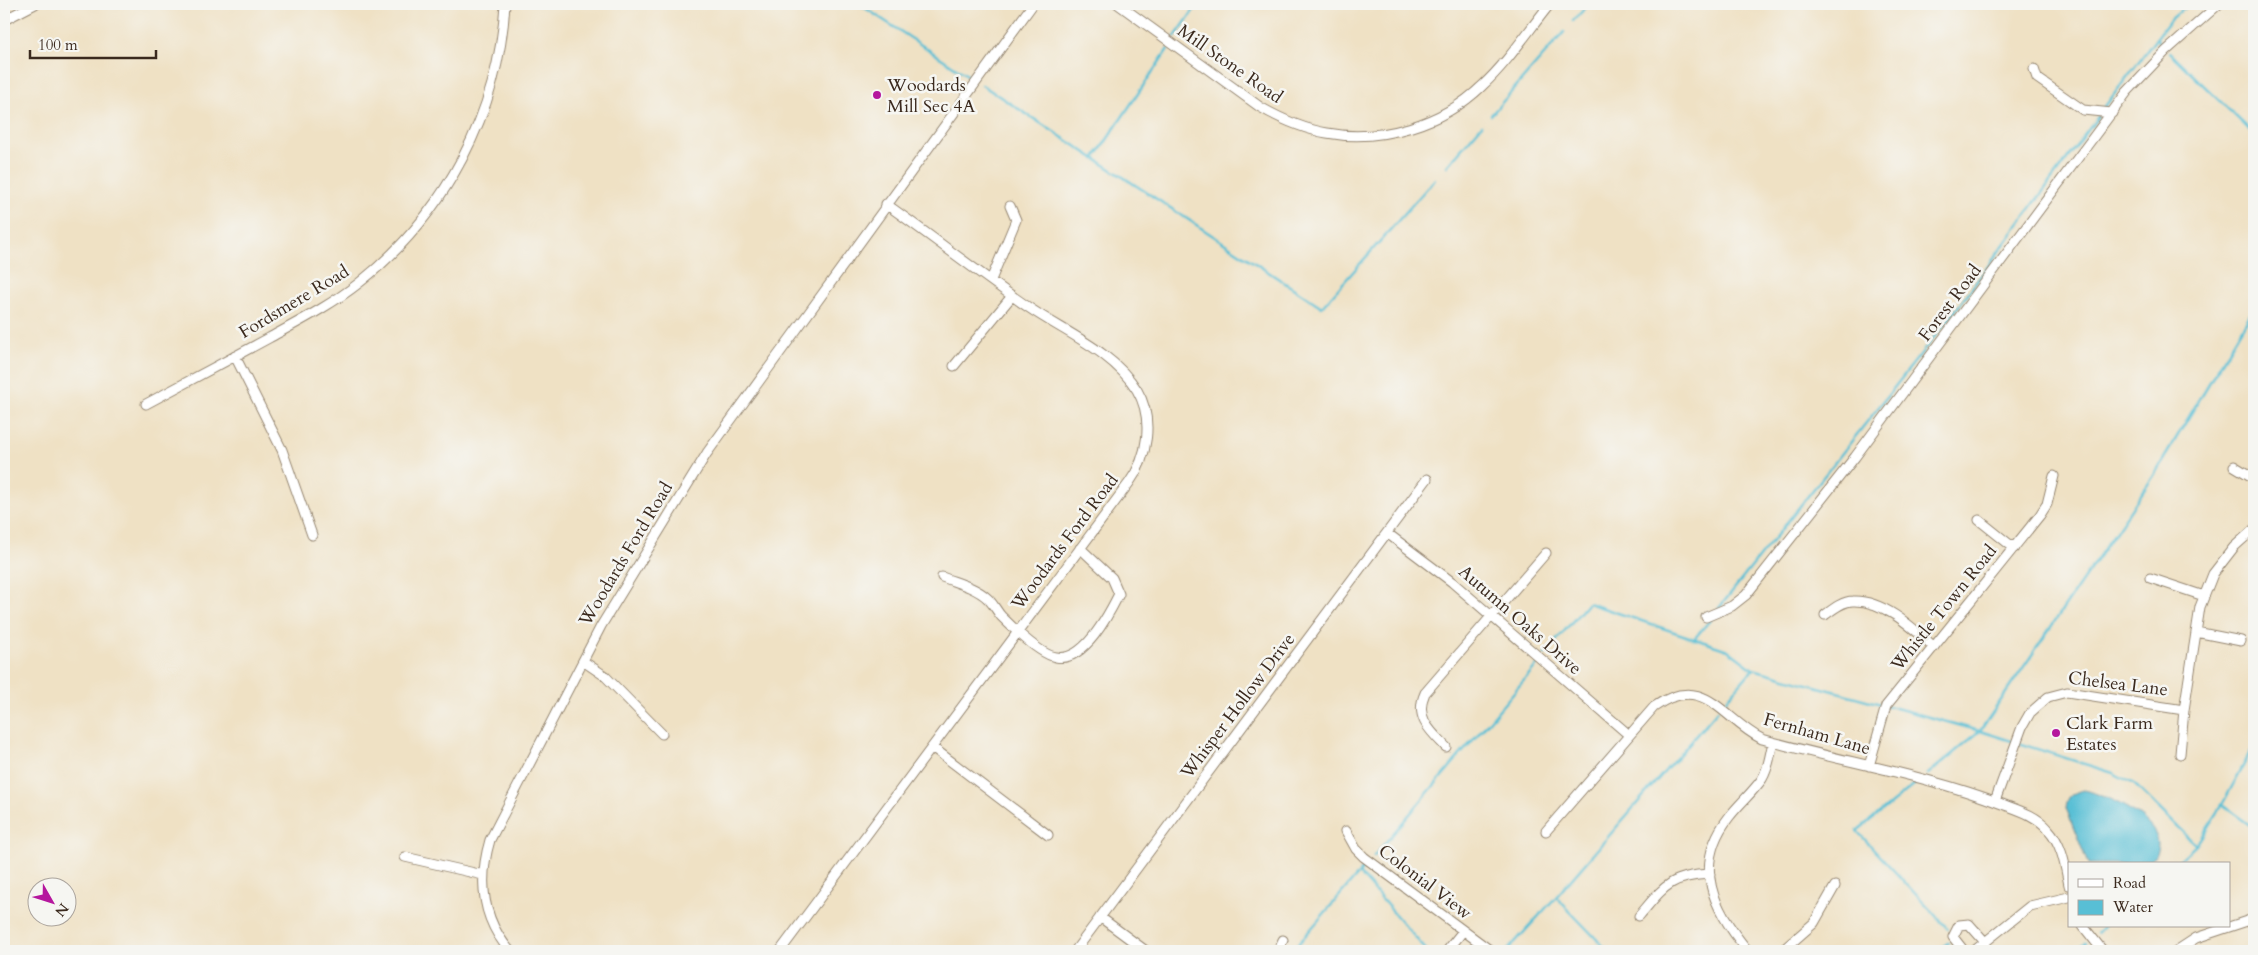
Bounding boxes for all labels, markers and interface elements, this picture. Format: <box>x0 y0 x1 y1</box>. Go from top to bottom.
street label: Mill Stone Road <box>1172 18 1288 110</box>
scale bar <box>30 28 156 60</box>
text: 100 m <box>38 35 78 55</box>
place label: Woodards Mill Sec 4A <box>886 73 975 119</box>
marker: Woodards Mill Sec 4A <box>871 89 883 101</box>
street label: Fordsmere Road <box>234 259 354 345</box>
street label: Forest Road <box>1913 259 1988 347</box>
street label: Woodards Ford Road <box>1005 469 1125 616</box>
street label: Woodards Ford Road <box>572 477 679 632</box>
street label: Whistle Town Road <box>1885 539 2003 677</box>
street label: Autumn Oaks Drive <box>1453 559 1587 681</box>
street label: Whisper Hollow Drive <box>1174 628 1301 785</box>
street label: Chelsea Lane <box>2067 665 2169 703</box>
street label: Fernham Lane <box>1761 707 1873 761</box>
place label: Clark Farm Estates <box>2066 711 2154 757</box>
marker: Clark Farm Estates <box>2050 727 2062 739</box>
street label: Colonial View <box>1373 839 1477 926</box>
legend <box>2068 862 2230 928</box>
text: Road <box>2113 873 2146 893</box>
north arrow <box>28 878 78 928</box>
text: Water <box>2112 897 2154 917</box>
text: N <box>51 899 73 921</box>

